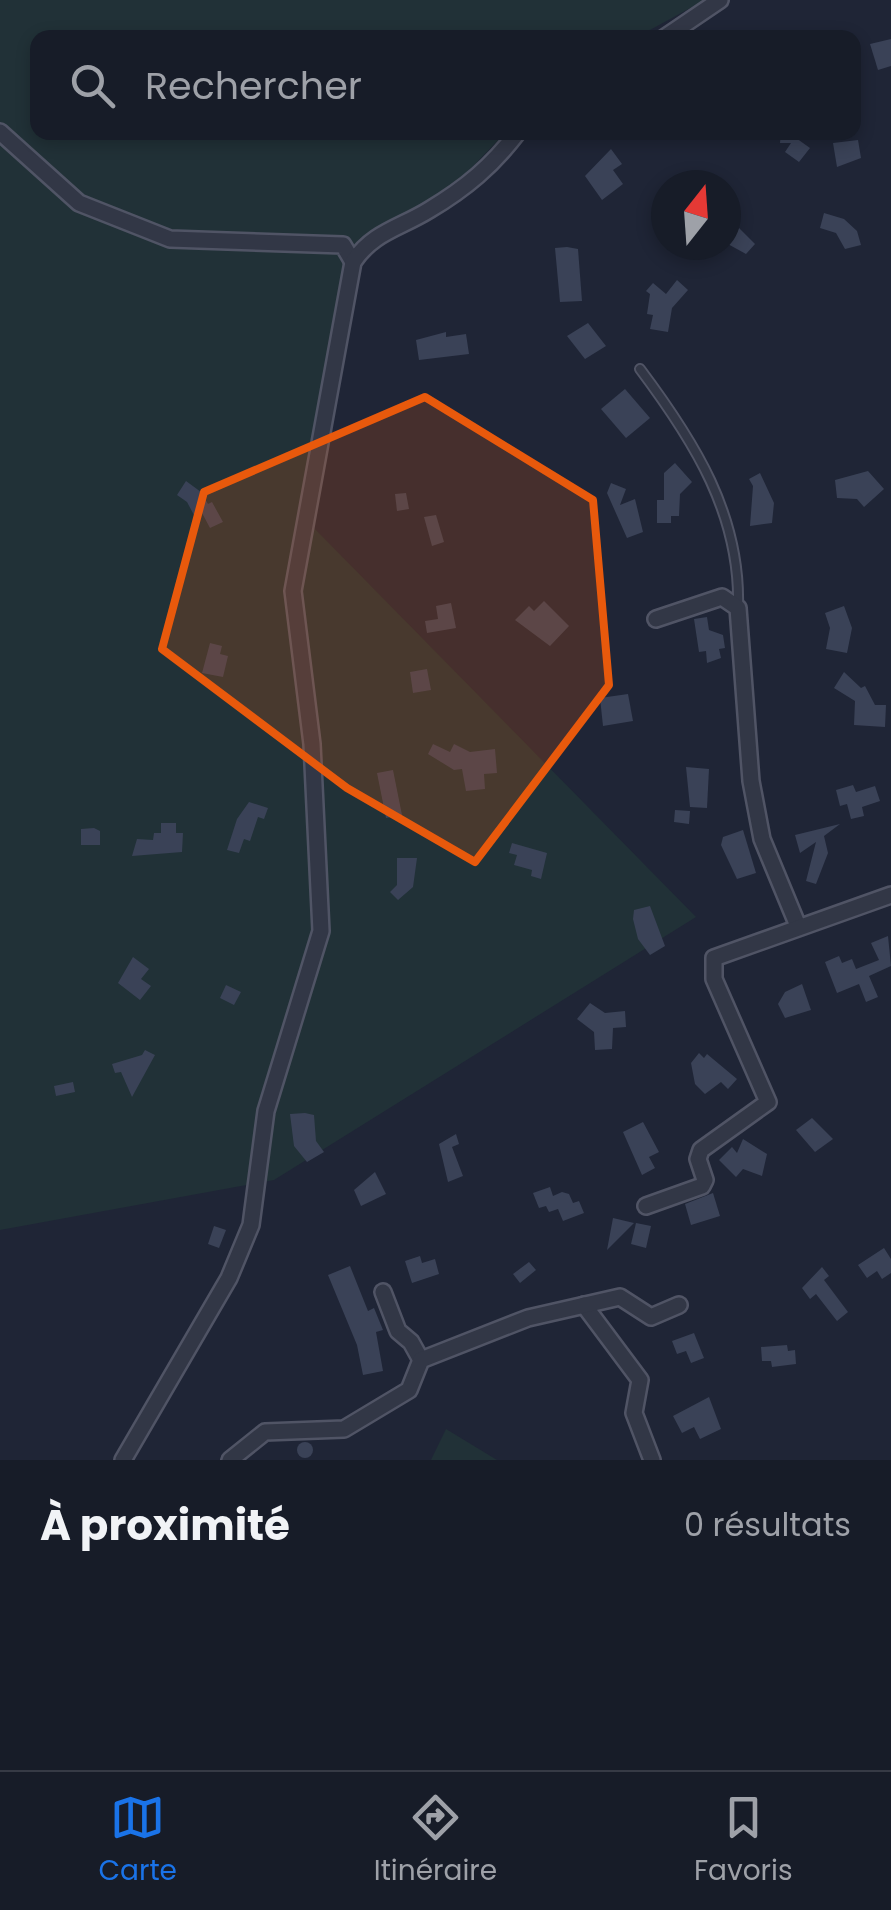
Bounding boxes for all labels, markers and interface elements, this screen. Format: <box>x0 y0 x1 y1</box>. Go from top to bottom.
search box <box>30 30 861 140</box>
icon: search <box>65 58 120 113</box>
text: Rechercher <box>145 59 362 112</box>
north arrow <box>651 170 741 260</box>
text: À proximité <box>40 1496 290 1555</box>
text: 0 résultats <box>684 1502 851 1547</box>
tab: Carte <box>98 1790 177 1892</box>
tab: Itinéraire <box>374 1790 497 1892</box>
tab: Favoris <box>694 1790 793 1892</box>

